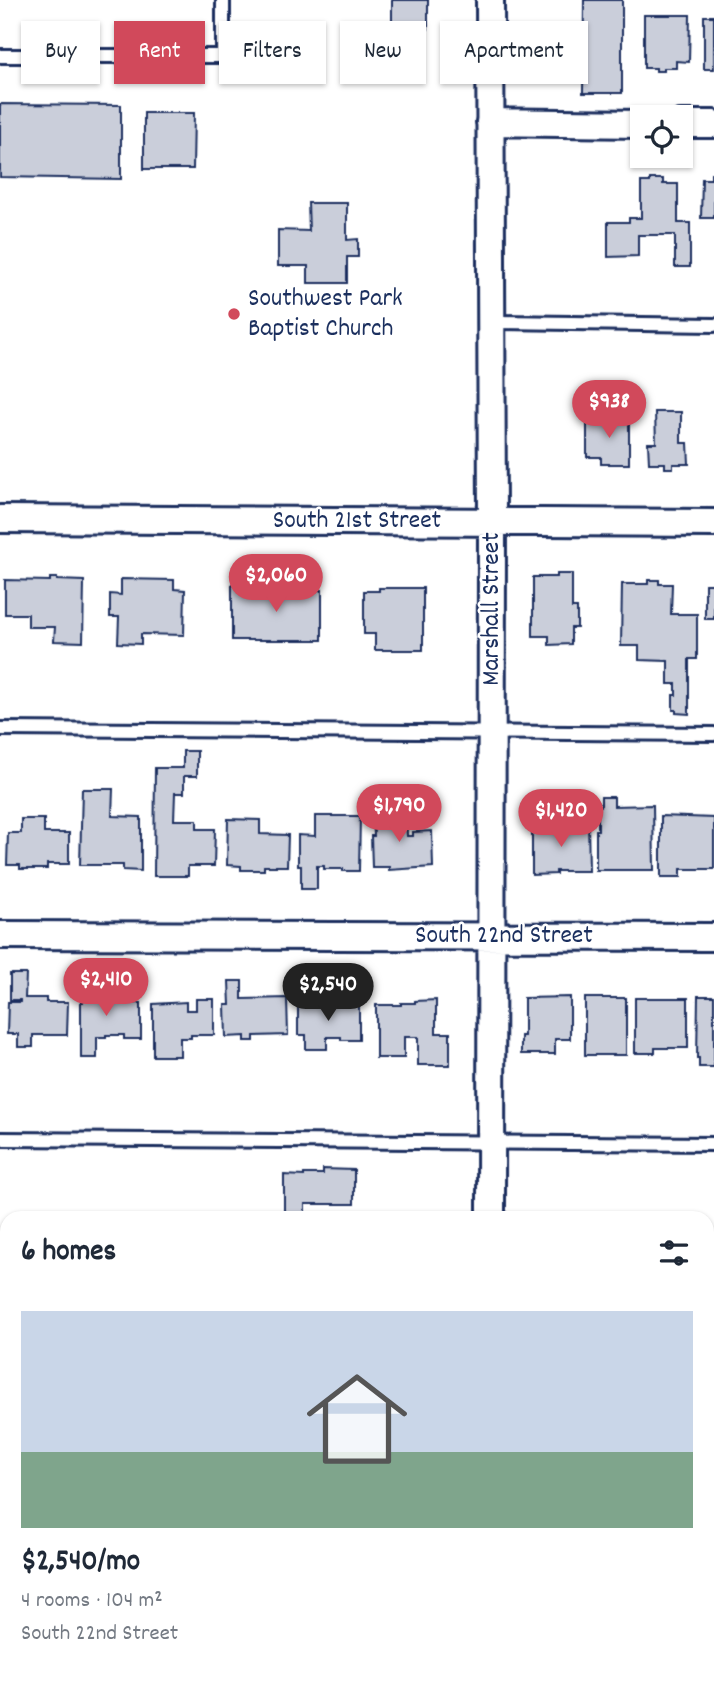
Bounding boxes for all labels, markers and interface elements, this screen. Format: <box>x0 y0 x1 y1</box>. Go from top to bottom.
chip: Buy <box>21 21 100 84</box>
chip: Rent <box>114 21 205 84</box>
chip: Filters <box>219 21 326 84</box>
chip: New <box>340 21 426 84</box>
chip: Apartment <box>440 21 588 84</box>
map controls <box>630 105 693 168</box>
button: locate <box>630 105 693 168</box>
place label: Southwest Park Baptist Church <box>248 281 403 348</box>
marker: Southwest Park Baptist Church <box>226 306 242 322</box>
pin: $938 <box>568 380 650 440</box>
text: $938 <box>588 386 630 419</box>
street label: South 21st Street <box>273 503 442 540</box>
street label: Marshall Street <box>474 532 511 686</box>
pin: $2,060 <box>219 554 333 614</box>
text: $2,060 <box>245 560 307 593</box>
pin: $1,790 <box>342 784 456 844</box>
text: $1,790 <box>373 790 425 823</box>
pin: $1,420 <box>504 790 618 849</box>
text: $1,420 <box>534 795 588 828</box>
street label: South 22nd Street <box>415 918 593 955</box>
pin: $2,410 <box>49 958 163 1018</box>
text: $2,410 <box>79 964 133 997</box>
pin: $2,540 <box>271 964 385 1023</box>
text: $2,540 <box>299 969 357 1002</box>
text: 6 homes <box>21 1232 116 1275</box>
icon: filters <box>655 1234 693 1272</box>
icon: home <box>294 1356 420 1482</box>
text: $2,540/mo <box>21 1542 140 1585</box>
text: 4 rooms · 104 m² <box>21 1585 163 1618</box>
text: South 22nd Street <box>21 1618 178 1651</box>

